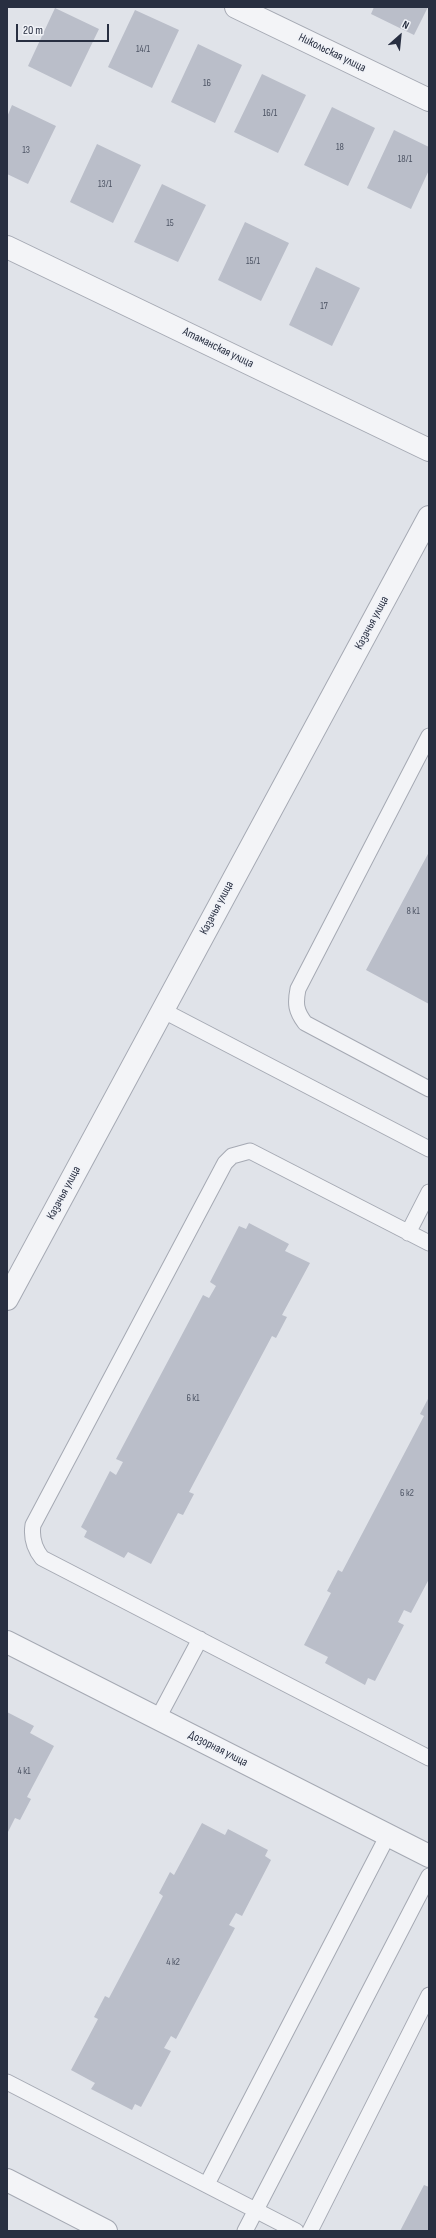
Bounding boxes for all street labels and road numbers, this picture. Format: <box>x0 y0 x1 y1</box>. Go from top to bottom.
street label: Никольская улица <box>296 30 368 76</box>
street label: Атаманская улица <box>180 325 256 371</box>
street label: Казачья улица <box>352 594 392 652</box>
street label: Казачья улица <box>197 879 237 937</box>
street label: Казачья улица <box>44 1164 84 1222</box>
street label: Дозорная улица <box>186 1728 250 1770</box>

